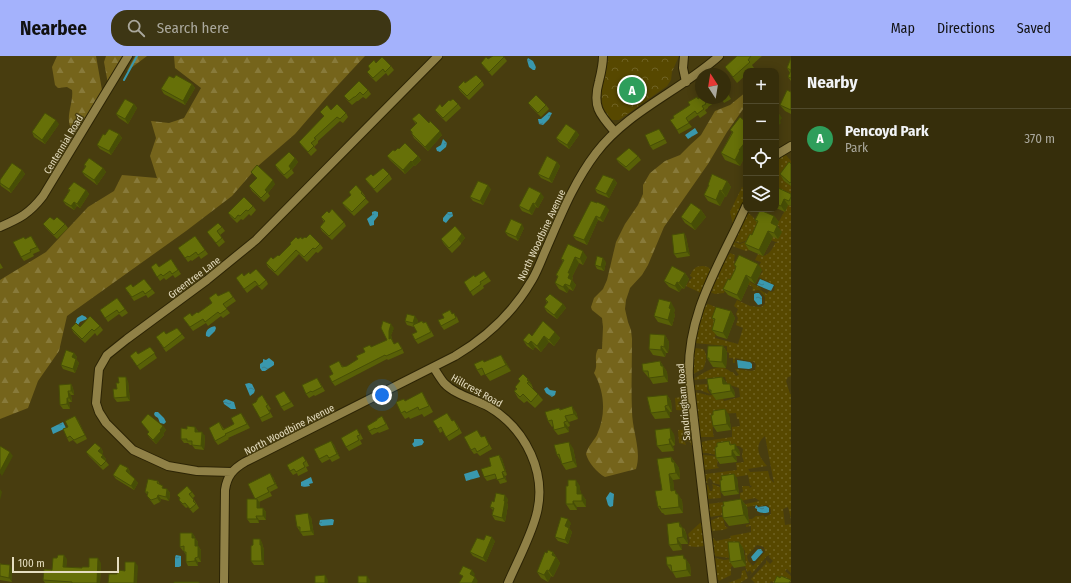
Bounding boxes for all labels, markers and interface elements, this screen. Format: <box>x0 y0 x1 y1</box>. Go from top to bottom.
search box <box>111 10 391 46</box>
text: Nearbee <box>20 17 87 40</box>
icon: search <box>125 17 147 39</box>
text: Search here <box>157 19 229 37</box>
text: Map <box>891 20 915 37</box>
text: Directions <box>937 20 995 37</box>
text: Saved <box>1017 20 1051 37</box>
north arrow <box>695 68 731 104</box>
map controls <box>743 68 779 212</box>
button: + <box>743 68 779 104</box>
text: Nearby <box>807 72 858 93</box>
pin: A <box>619 75 645 105</box>
button: − <box>743 104 779 140</box>
street label: Centennial Road <box>42 113 86 176</box>
text: Pencoyd Park <box>845 122 929 140</box>
text: A <box>816 131 824 146</box>
text: 370 m <box>1024 131 1055 146</box>
button: locate <box>743 140 779 176</box>
text: Park <box>845 140 868 155</box>
button: layers <box>743 176 779 212</box>
street label: North Woodbine Avenue <box>515 188 568 283</box>
street label: Greentree Lane <box>166 254 223 301</box>
street label: Sandringham Road <box>675 363 693 441</box>
street label: Hillcrest Road <box>449 372 504 410</box>
your location <box>372 385 392 405</box>
street label: North Woodbine Avenue <box>242 402 337 458</box>
scale bar <box>12 555 119 574</box>
text: 100 m <box>18 557 45 570</box>

